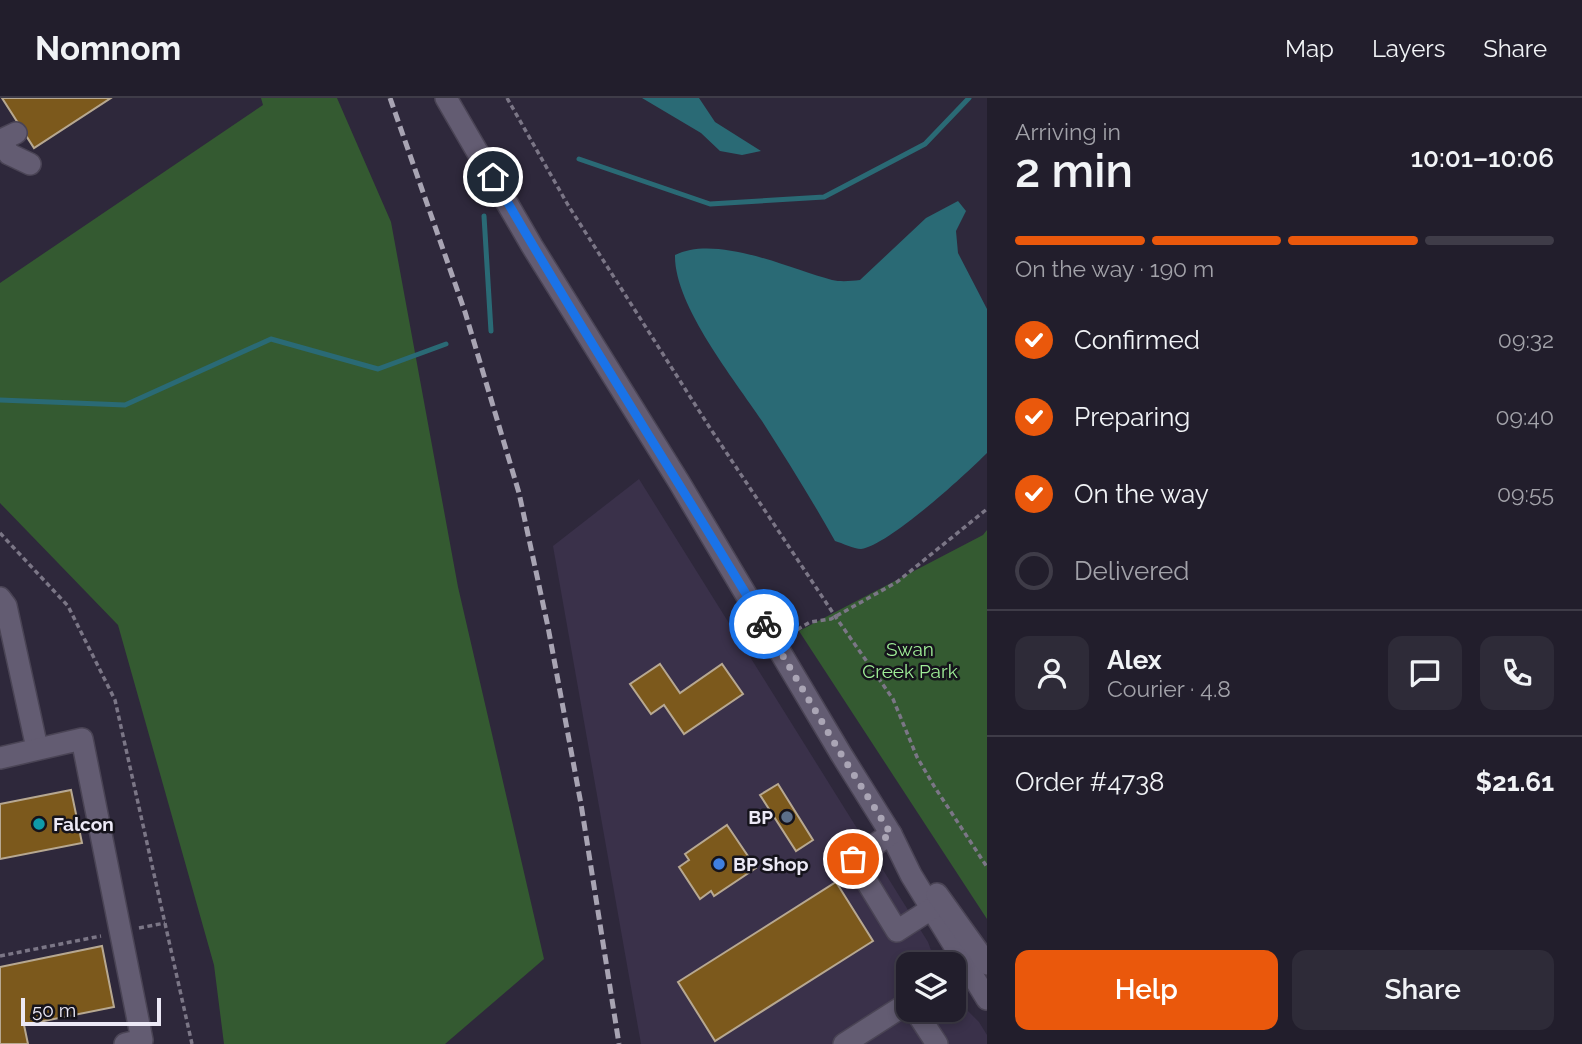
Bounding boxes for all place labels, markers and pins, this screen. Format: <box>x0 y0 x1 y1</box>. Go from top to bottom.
pin <box>463 147 523 207</box>
place label: BP <box>748 806 773 828</box>
marker: BP <box>779 809 795 825</box>
place label: Falcon <box>53 813 114 835</box>
marker: Falcon <box>31 816 47 832</box>
pin <box>823 829 883 889</box>
place label: BP Shop <box>733 853 808 875</box>
marker: BP Shop <box>711 856 727 872</box>

